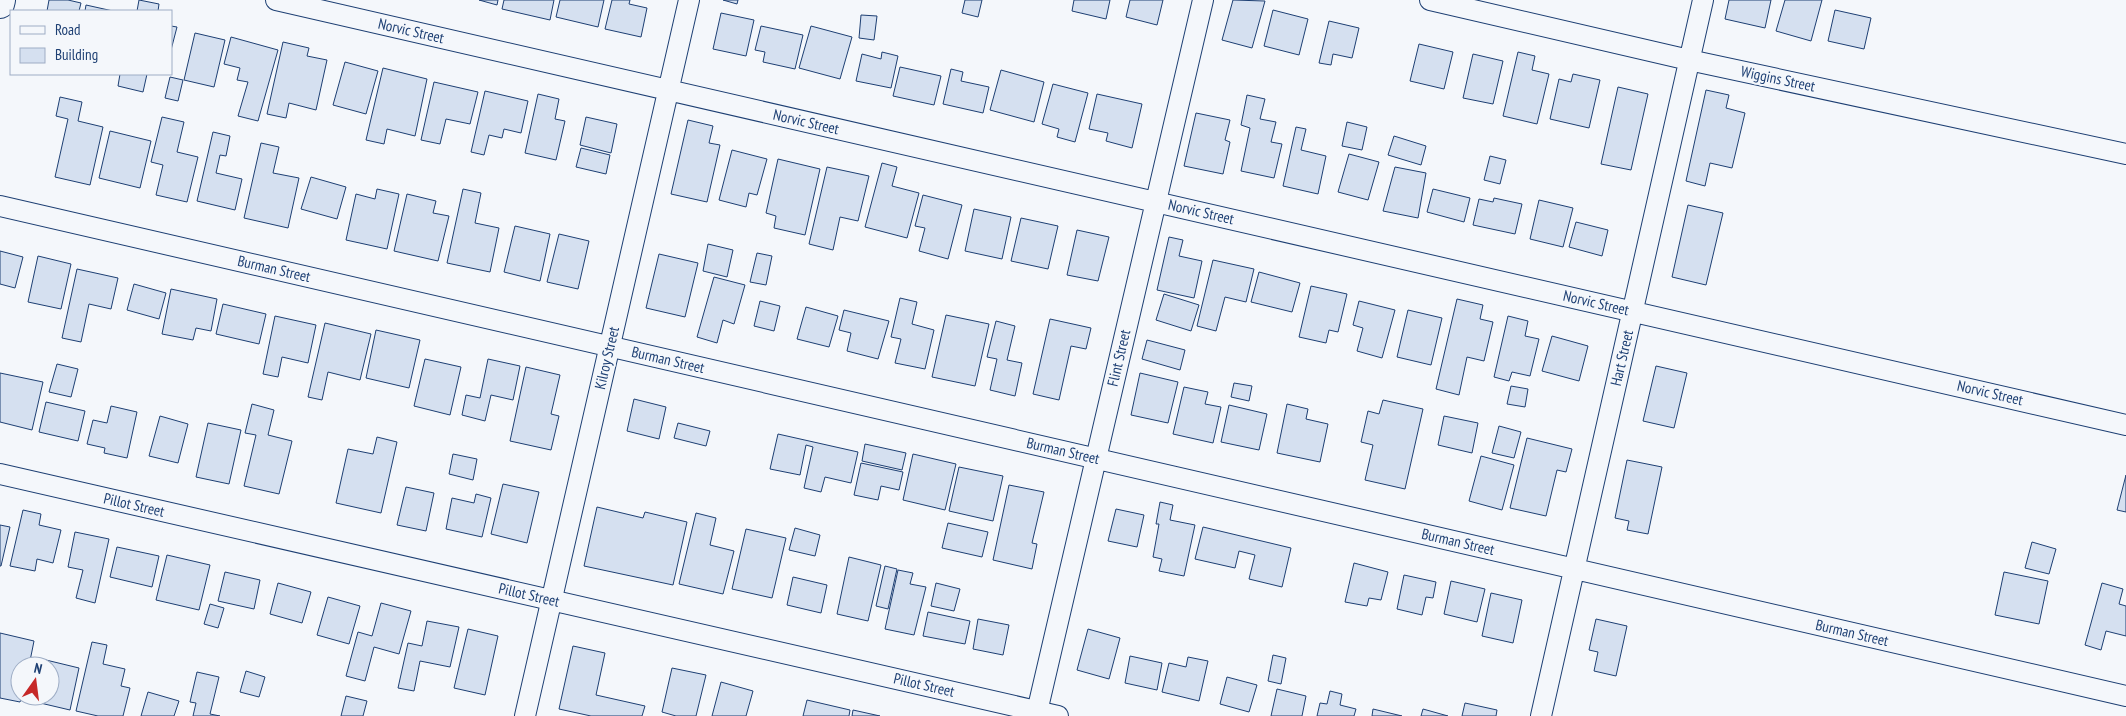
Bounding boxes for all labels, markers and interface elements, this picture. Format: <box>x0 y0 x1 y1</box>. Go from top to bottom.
legend <box>10 10 172 75</box>
street label: Norvic Street <box>376 14 446 47</box>
text: Road <box>55 20 81 39</box>
text: Building <box>55 45 98 64</box>
street label: Wiggins Street <box>1739 61 1817 96</box>
street label: Norvic Street <box>771 105 841 138</box>
street label: Norvic Street <box>1166 195 1236 228</box>
street label: Burman Street <box>236 251 312 286</box>
street label: Norvic Street <box>1561 286 1631 319</box>
street label: Kilroy Street <box>590 325 623 391</box>
street label: Flint Street <box>1103 328 1134 388</box>
street label: Hart Street <box>1606 328 1637 388</box>
street label: Burman Street <box>630 342 706 377</box>
street label: Norvic Street <box>1955 376 2025 409</box>
street label: Burman Street <box>1025 433 1101 468</box>
street label: Pillot Street <box>102 488 166 521</box>
street label: Burman Street <box>1420 524 1496 559</box>
street label: Pillot Street <box>497 578 561 611</box>
street label: Burman Street <box>1814 615 1890 650</box>
north arrow <box>10 656 60 706</box>
text: N <box>32 659 44 678</box>
street label: Pillot Street <box>892 668 956 701</box>

